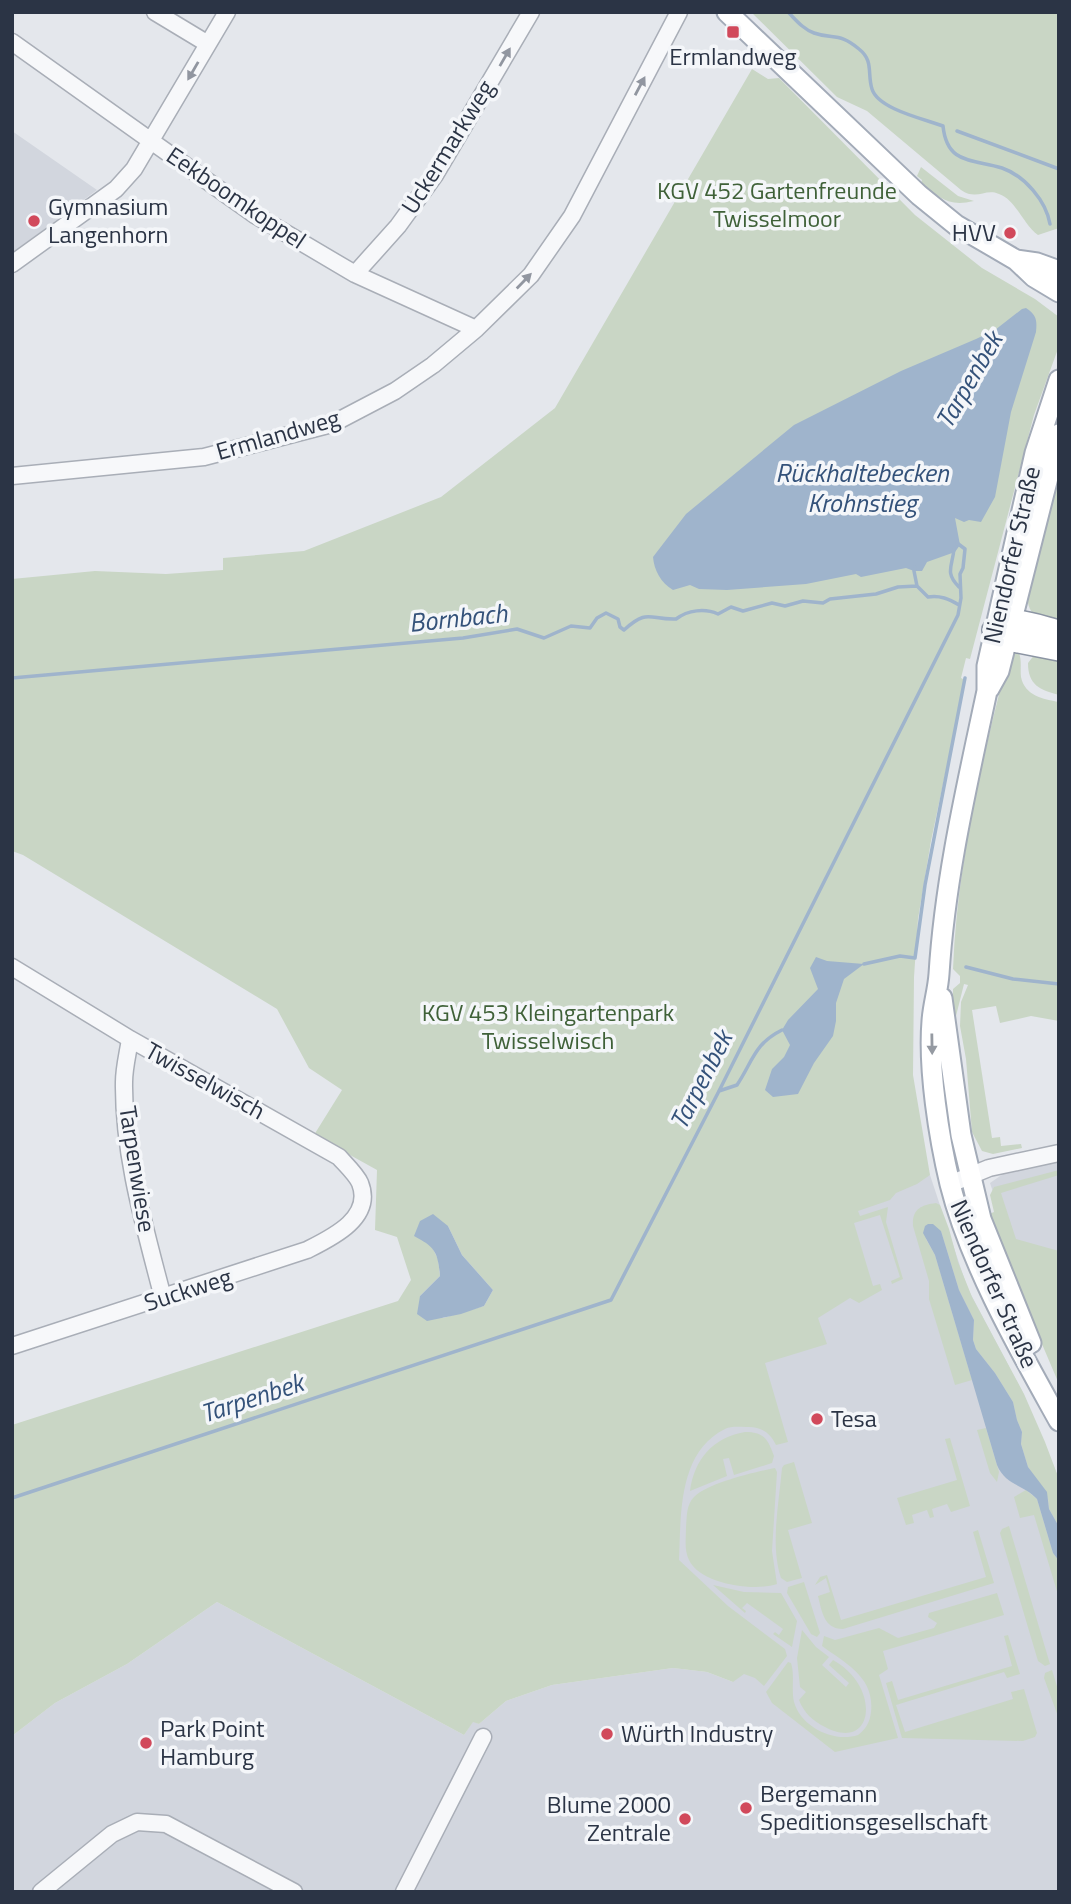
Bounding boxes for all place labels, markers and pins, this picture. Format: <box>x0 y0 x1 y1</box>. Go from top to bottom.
marker: Ermlandweg <box>725 24 741 40</box>
place label: Ermlandweg <box>669 38 797 74</box>
place label: Gymnasium Langenhorn <box>48 188 169 252</box>
marker: Gymnasium Langenhorn <box>26 213 42 229</box>
place label: HVV <box>952 214 996 250</box>
marker: HVV <box>1002 225 1018 241</box>
place label: Tesa <box>831 1400 877 1436</box>
marker: Tesa <box>809 1411 825 1427</box>
place label: Park Point Hamburg <box>160 1710 265 1774</box>
place label: Würth Industry <box>621 1715 774 1751</box>
marker: Würth Industry <box>599 1726 615 1742</box>
marker: Park Point Hamburg <box>138 1735 154 1751</box>
place label: Bergemann Speditionsgesellschaft <box>760 1775 988 1839</box>
place label: Blume 2000 Zentrale <box>547 1786 671 1850</box>
marker: Bergemann Speditionsgesellschaft <box>738 1800 754 1816</box>
marker: Blume 2000 Zentrale <box>677 1811 693 1827</box>

